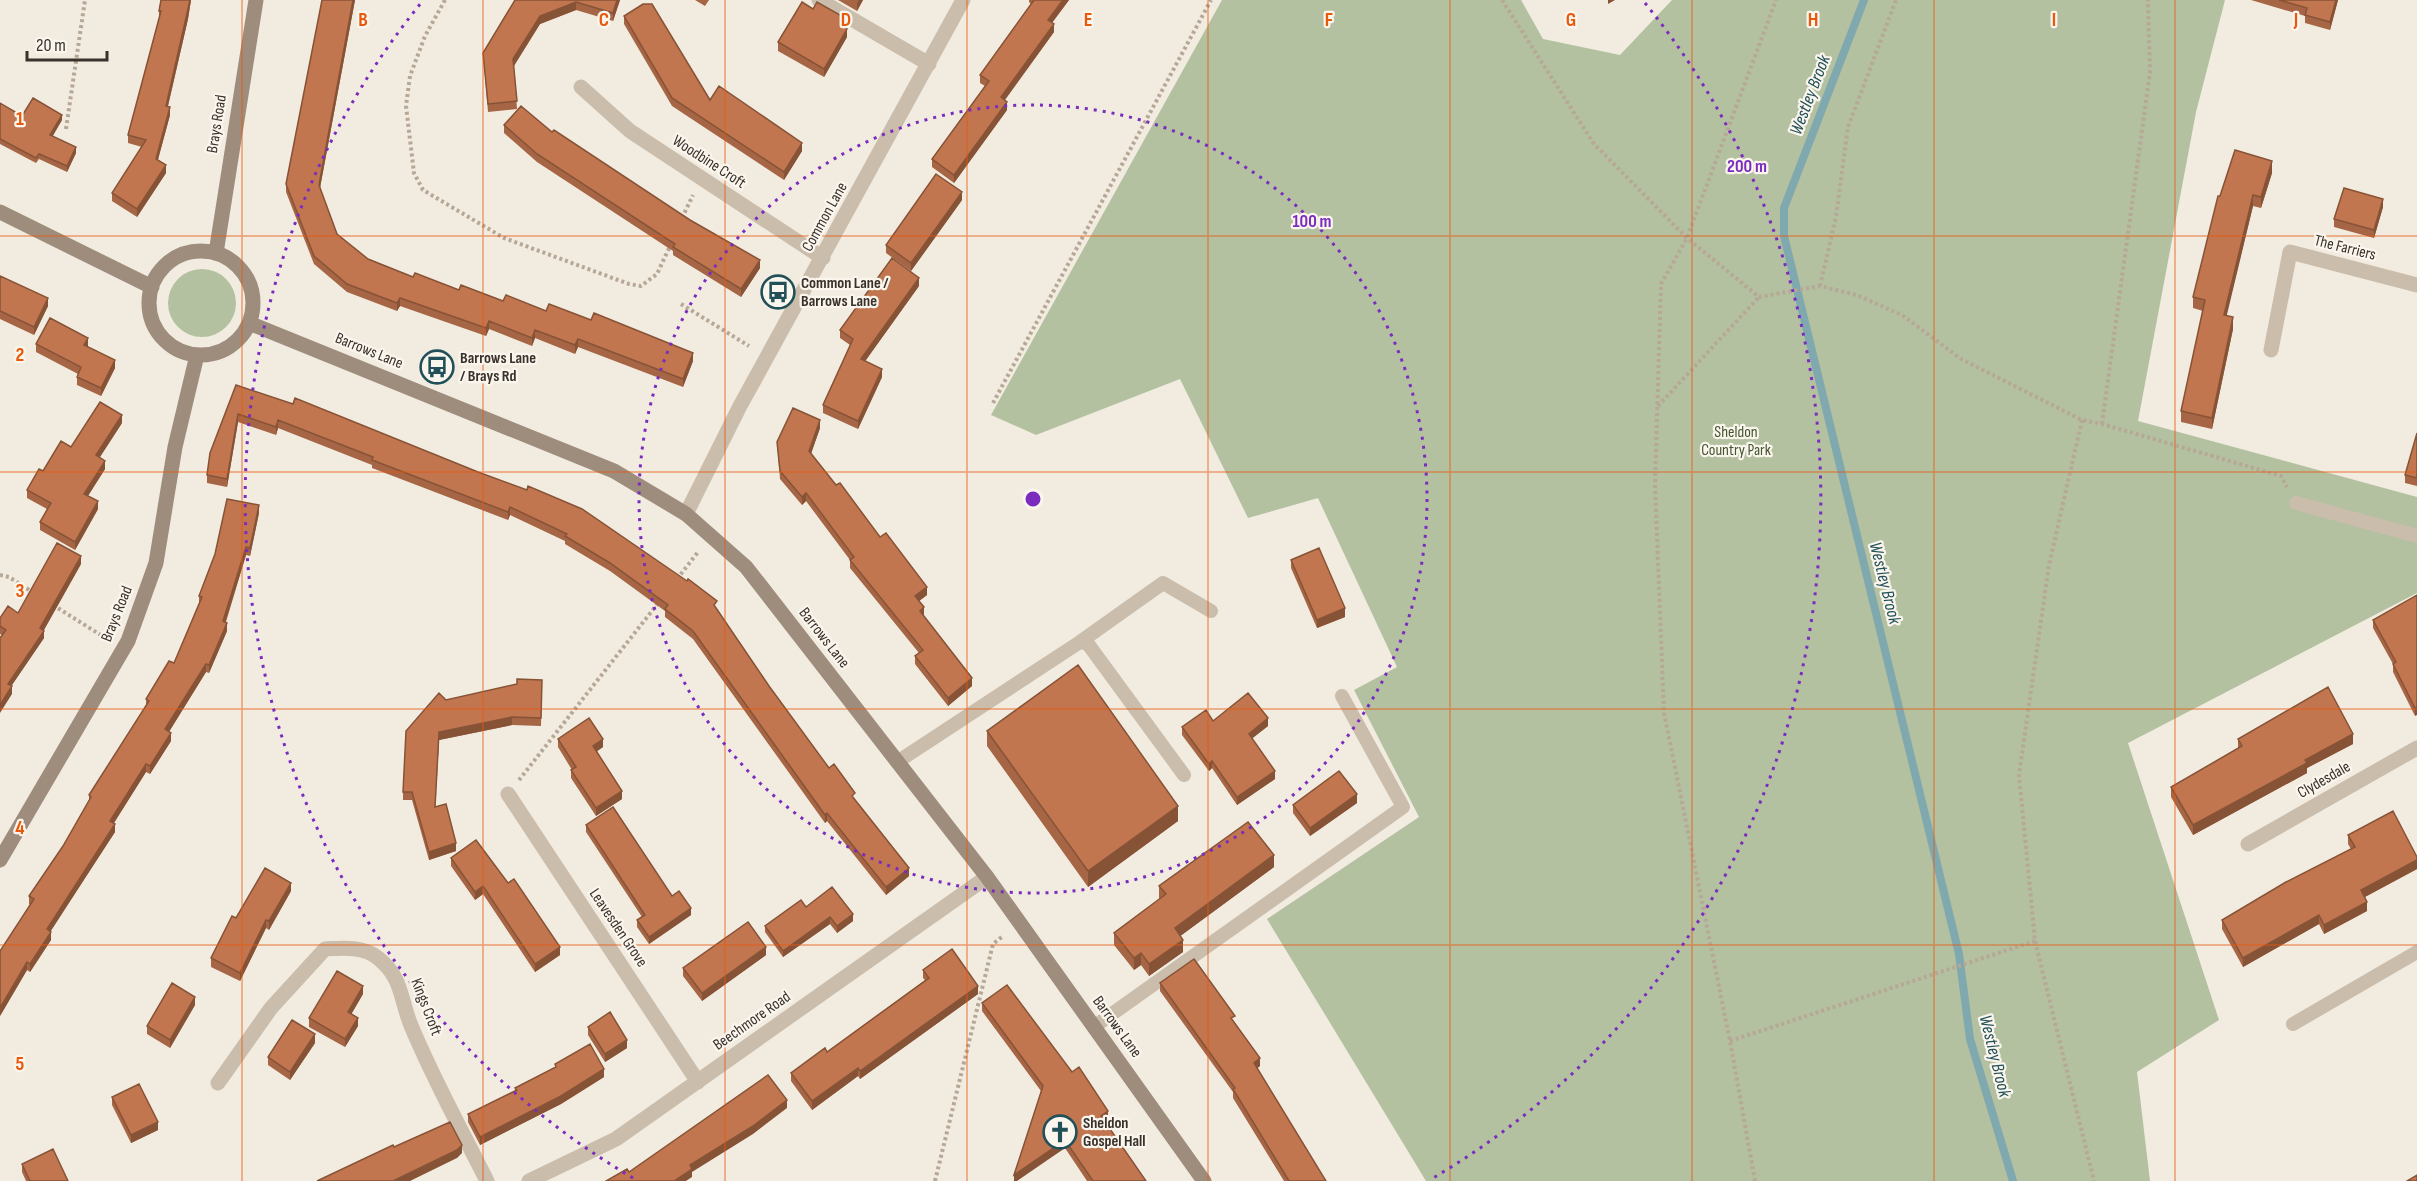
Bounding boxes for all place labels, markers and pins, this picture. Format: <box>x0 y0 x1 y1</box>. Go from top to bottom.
bus stop icon: Common Lane / Barrows Lane <box>760 274 796 310</box>
place label: Common Lane / Barrows Lane <box>801 274 889 311</box>
bus stop icon: Barrows Lane / Brays Rd <box>419 349 455 385</box>
place label: Barrows Lane / Brays Rd <box>460 349 536 386</box>
centre of rings <box>1023 489 1043 509</box>
church icon: Sheldon Gospel Hall <box>1042 1114 1078 1150</box>
place label: Sheldon Gospel Hall <box>1083 1114 1146 1151</box>

